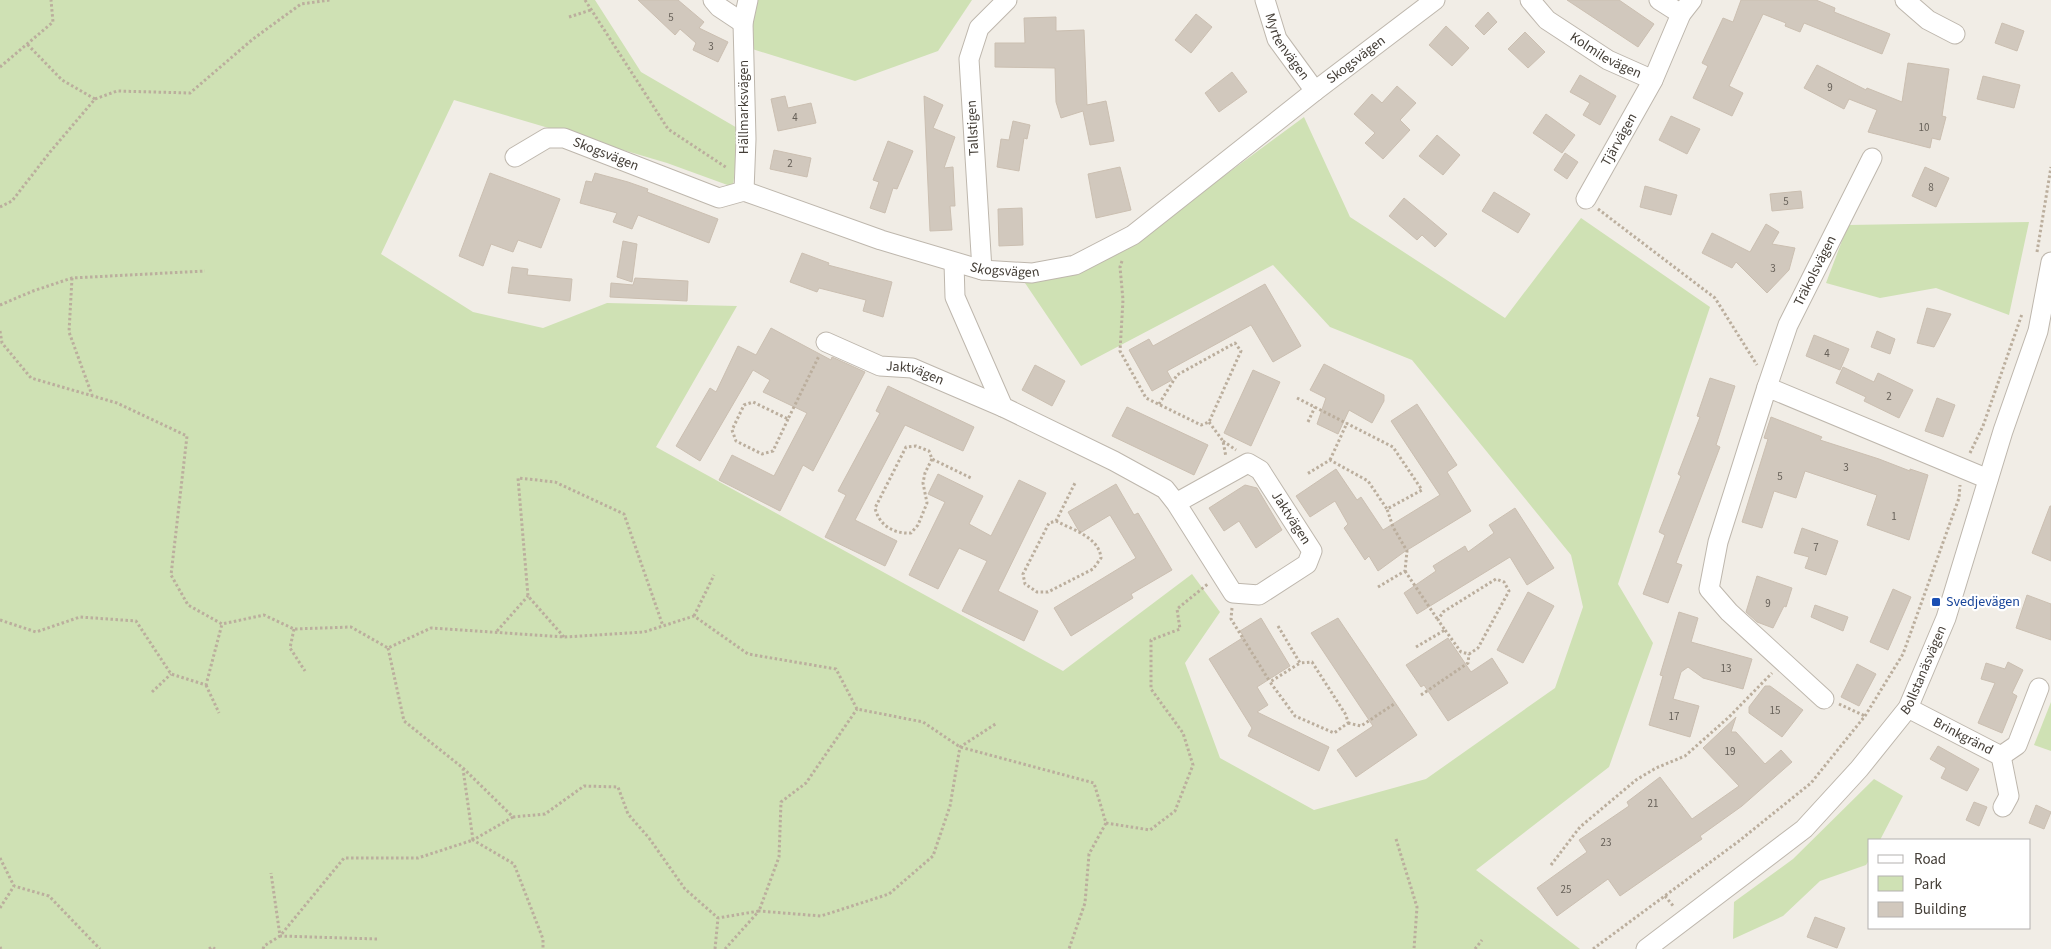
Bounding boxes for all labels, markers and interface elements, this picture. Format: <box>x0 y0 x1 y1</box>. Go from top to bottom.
house number: 5 <box>668 10 674 25</box>
street label: Myrtenvägen <box>1260 11 1314 84</box>
street label: Kolmilevägen <box>1566 27 1645 84</box>
street label: Skogsvägen <box>1322 31 1390 89</box>
house number: 3 <box>708 39 714 54</box>
street label: Hällmarksvägen <box>734 60 754 154</box>
house number: 9 <box>1827 80 1833 95</box>
street label: Tallstigen <box>962 100 984 156</box>
house number: 4 <box>792 110 798 125</box>
street label: Tjärvägen <box>1596 110 1642 170</box>
house number: 10 <box>1919 120 1929 135</box>
street label: Skogsvägen <box>570 132 642 176</box>
house number: 2 <box>787 156 793 171</box>
house number: 8 <box>1928 180 1934 195</box>
house number: 5 <box>1783 194 1789 209</box>
street label: Träkolsvägen <box>1789 232 1841 310</box>
street label: Skogsvägen <box>968 257 1041 283</box>
house number: 3 <box>1770 261 1776 276</box>
house number: 4 <box>1824 346 1830 361</box>
street label: Jaktvägen <box>885 356 947 391</box>
house number: 2 <box>1886 389 1892 404</box>
house number: 3 <box>1843 460 1849 475</box>
house number: 5 <box>1777 469 1783 484</box>
street label: Jaktvägen <box>1266 487 1316 549</box>
house number: 1 <box>1891 509 1897 524</box>
house number: 7 <box>1813 540 1819 555</box>
place label: Svedjevägen <box>1946 592 2020 612</box>
house number: 9 <box>1765 596 1771 611</box>
marker: Svedjevägen <box>1930 596 1942 608</box>
street label: Bollstanäsvägen <box>1896 622 1952 720</box>
house number: 13 <box>1721 661 1731 676</box>
house number: 15 <box>1770 703 1780 718</box>
house number: 17 <box>1669 709 1679 724</box>
street label: Brinkgränd <box>1930 713 1997 760</box>
house number: 19 <box>1725 744 1735 759</box>
house number: 21 <box>1648 796 1658 811</box>
house number: 23 <box>1601 835 1611 850</box>
legend <box>1868 839 2031 929</box>
text: Road <box>1914 849 1946 870</box>
text: Park <box>1914 874 1943 895</box>
house number: 25 <box>1561 882 1571 897</box>
text: Building <box>1914 899 1967 920</box>

